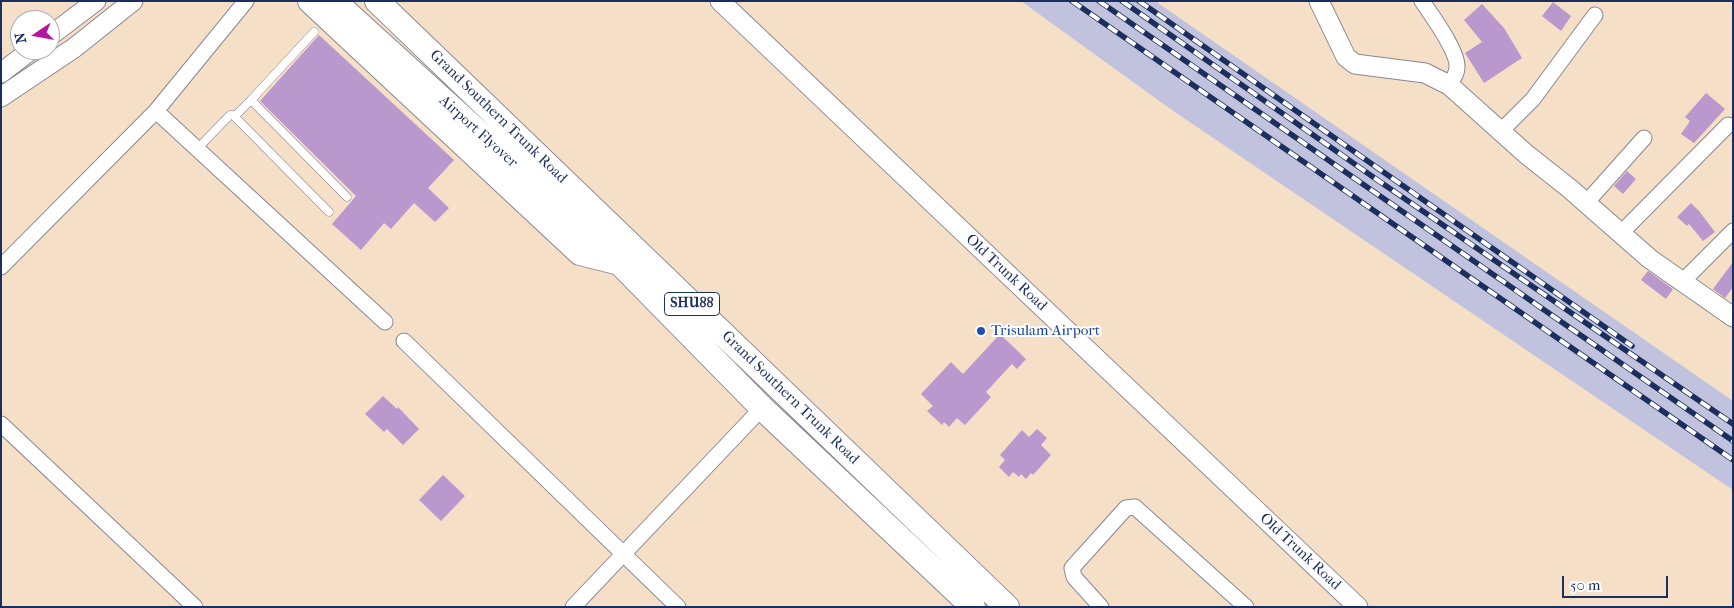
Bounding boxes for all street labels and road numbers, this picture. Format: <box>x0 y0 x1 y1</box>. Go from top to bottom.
street label: Grand Southern Trunk Road <box>426 47 570 187</box>
street label: Airport Flyover <box>435 92 521 172</box>
street label: Old Trunk Road <box>962 231 1050 315</box>
road number: SHU88 <box>664 292 720 316</box>
street label: Grand Southern Trunk Road <box>718 328 862 468</box>
street label: Old Trunk Road <box>1256 510 1344 594</box>

